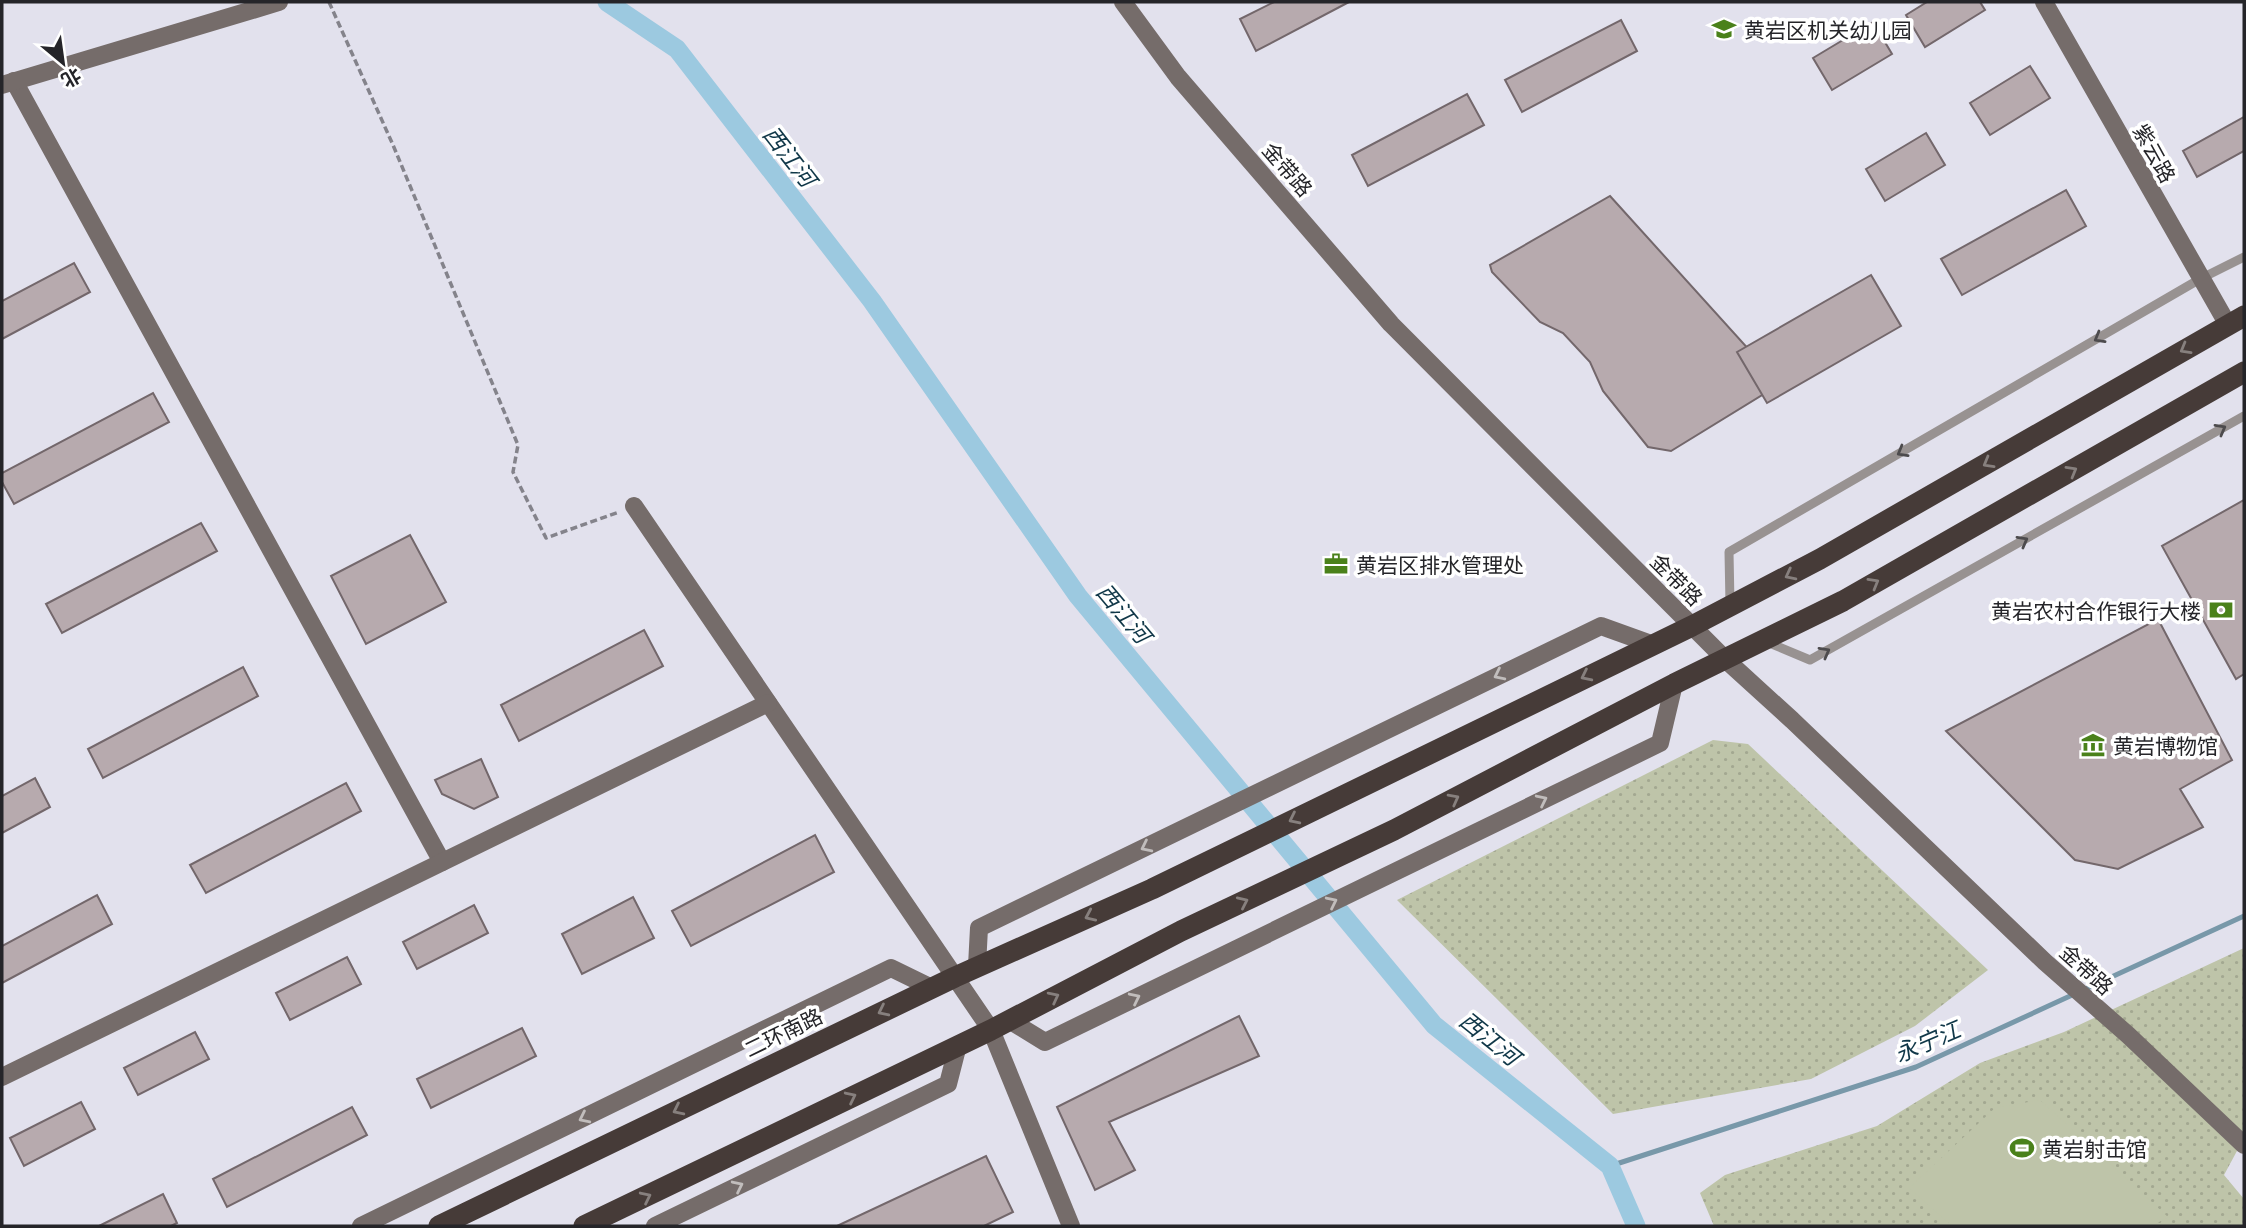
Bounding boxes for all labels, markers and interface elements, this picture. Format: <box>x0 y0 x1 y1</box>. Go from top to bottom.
school or university icon: 黄岩区机关幼儿园 <box>1710 15 1738 43</box>
place label: 黄岩区机关幼儿园 <box>1744 17 1912 42</box>
north arrow <box>28 28 98 98</box>
text: 北 <box>58 64 85 93</box>
street label: 紫云路 <box>2129 119 2181 187</box>
water label: 西江河 <box>758 120 825 195</box>
street label: 金带路 <box>1258 137 1318 201</box>
one-way arrow <box>2094 330 2107 343</box>
one-way arrow <box>2180 341 2192 354</box>
one-way arrow <box>2214 424 2227 437</box>
one-way arrow <box>1897 444 1910 457</box>
one-way arrow <box>1982 455 1995 468</box>
one-way arrow <box>2064 466 2077 479</box>
one-way arrow <box>2016 536 2028 549</box>
street label: 金带路 <box>1646 548 1708 610</box>
office icon: 黄岩区排水管理处 <box>1322 550 1350 578</box>
place label: 黄岩区排水管理处 <box>1356 552 1524 577</box>
one-way arrow <box>1785 566 1797 580</box>
water label: 西江河 <box>1091 578 1159 651</box>
one-way arrow <box>1867 578 1880 591</box>
bank icon: 黄岩农村合作银行大楼 <box>2207 596 2235 624</box>
place label: 黄岩农村合作银行大楼 <box>1991 598 2201 623</box>
one-way arrow <box>1817 647 1830 660</box>
one-way arrow <box>1494 666 1506 680</box>
one-way arrow <box>1581 668 1593 682</box>
museum icon: 黄岩博物馆 <box>2079 731 2107 759</box>
place label: 黄岩博物馆 <box>2113 733 2218 758</box>
one-way arrow <box>1447 794 1459 807</box>
one-way arrow <box>1535 794 1547 808</box>
one-way arrow <box>1289 811 1301 825</box>
one-way arrow <box>1141 838 1153 852</box>
one-way arrow <box>1235 896 1248 910</box>
one-way arrow <box>1325 896 1337 910</box>
one-way arrow <box>1084 908 1097 922</box>
street label: 金带路 <box>2055 939 2119 999</box>
one-way arrow <box>1047 991 1060 1005</box>
one-way arrow <box>1128 993 1140 1007</box>
street label: 二环南路 <box>740 1002 826 1062</box>
one-way arrow <box>878 1003 890 1017</box>
water label: 西江河 <box>1454 1005 1529 1073</box>
water label: 永宁江 <box>1890 1013 1967 1067</box>
one-way arrow <box>844 1092 856 1106</box>
one-way arrow <box>673 1102 685 1116</box>
one-way arrow <box>579 1109 591 1123</box>
sports icon: 黄岩射击馆 <box>2008 1134 2036 1162</box>
place label: 黄岩射击馆 <box>2042 1136 2147 1161</box>
one-way arrow <box>731 1180 743 1194</box>
one-way arrow <box>639 1191 651 1205</box>

